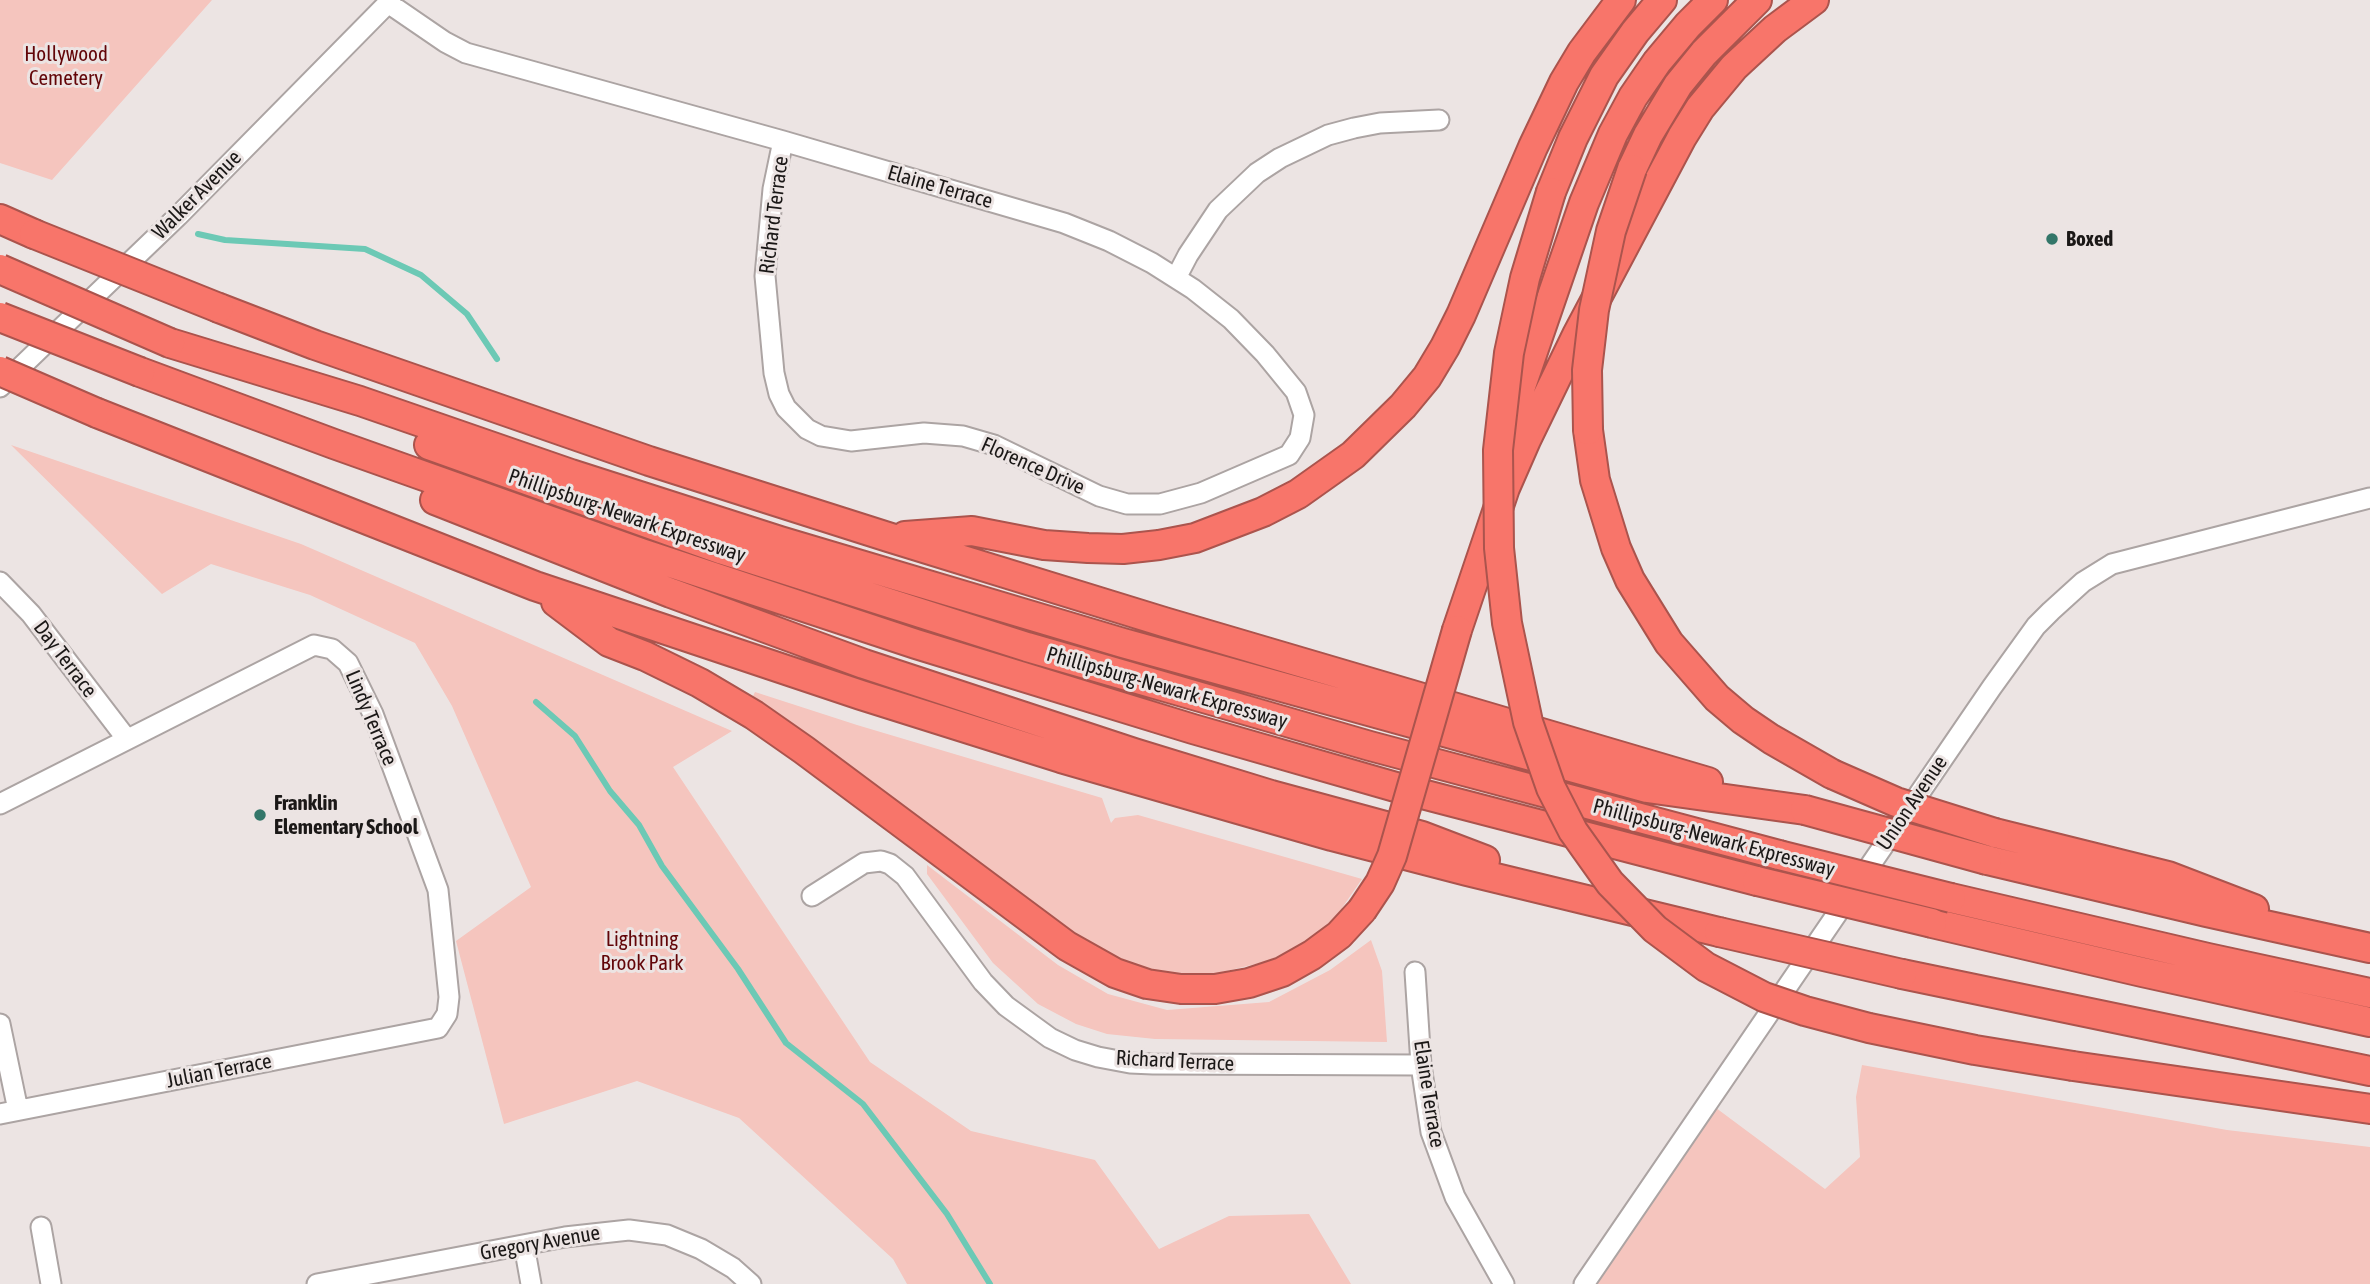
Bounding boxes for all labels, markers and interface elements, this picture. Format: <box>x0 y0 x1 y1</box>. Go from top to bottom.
park label: Hollywood Cemetery <box>24 41 108 91</box>
street label: Walker Avenue <box>147 145 247 245</box>
street label: Richard Terrace <box>754 155 794 275</box>
street label: Elaine Terrace <box>885 160 995 214</box>
place label: Boxed <box>2066 226 2113 252</box>
marker: Boxed <box>2044 231 2060 247</box>
street label: Florence Drive <box>977 432 1089 500</box>
street label: Phillipsburg-Newark Expressway <box>505 463 749 569</box>
street label: Day Terrace <box>28 616 102 702</box>
street label: Phillipsburg-Newark Expressway <box>1044 642 1290 734</box>
street label: Lindy Terrace <box>340 667 402 769</box>
street label: Union Avenue <box>1871 751 1953 855</box>
place label: Franklin Elementary School <box>274 790 418 840</box>
street label: Phillipsburg-Newark Expressway <box>1590 794 1838 882</box>
marker: Franklin Elementary School <box>252 807 268 823</box>
park label: Lightning Brook Park <box>600 926 684 976</box>
street label: Elaine Terrace <box>1408 1039 1450 1149</box>
street label: Richard Terrace <box>1115 1045 1235 1077</box>
street label: Julian Terrace <box>164 1048 274 1094</box>
street label: Gregory Avenue <box>478 1220 602 1266</box>

